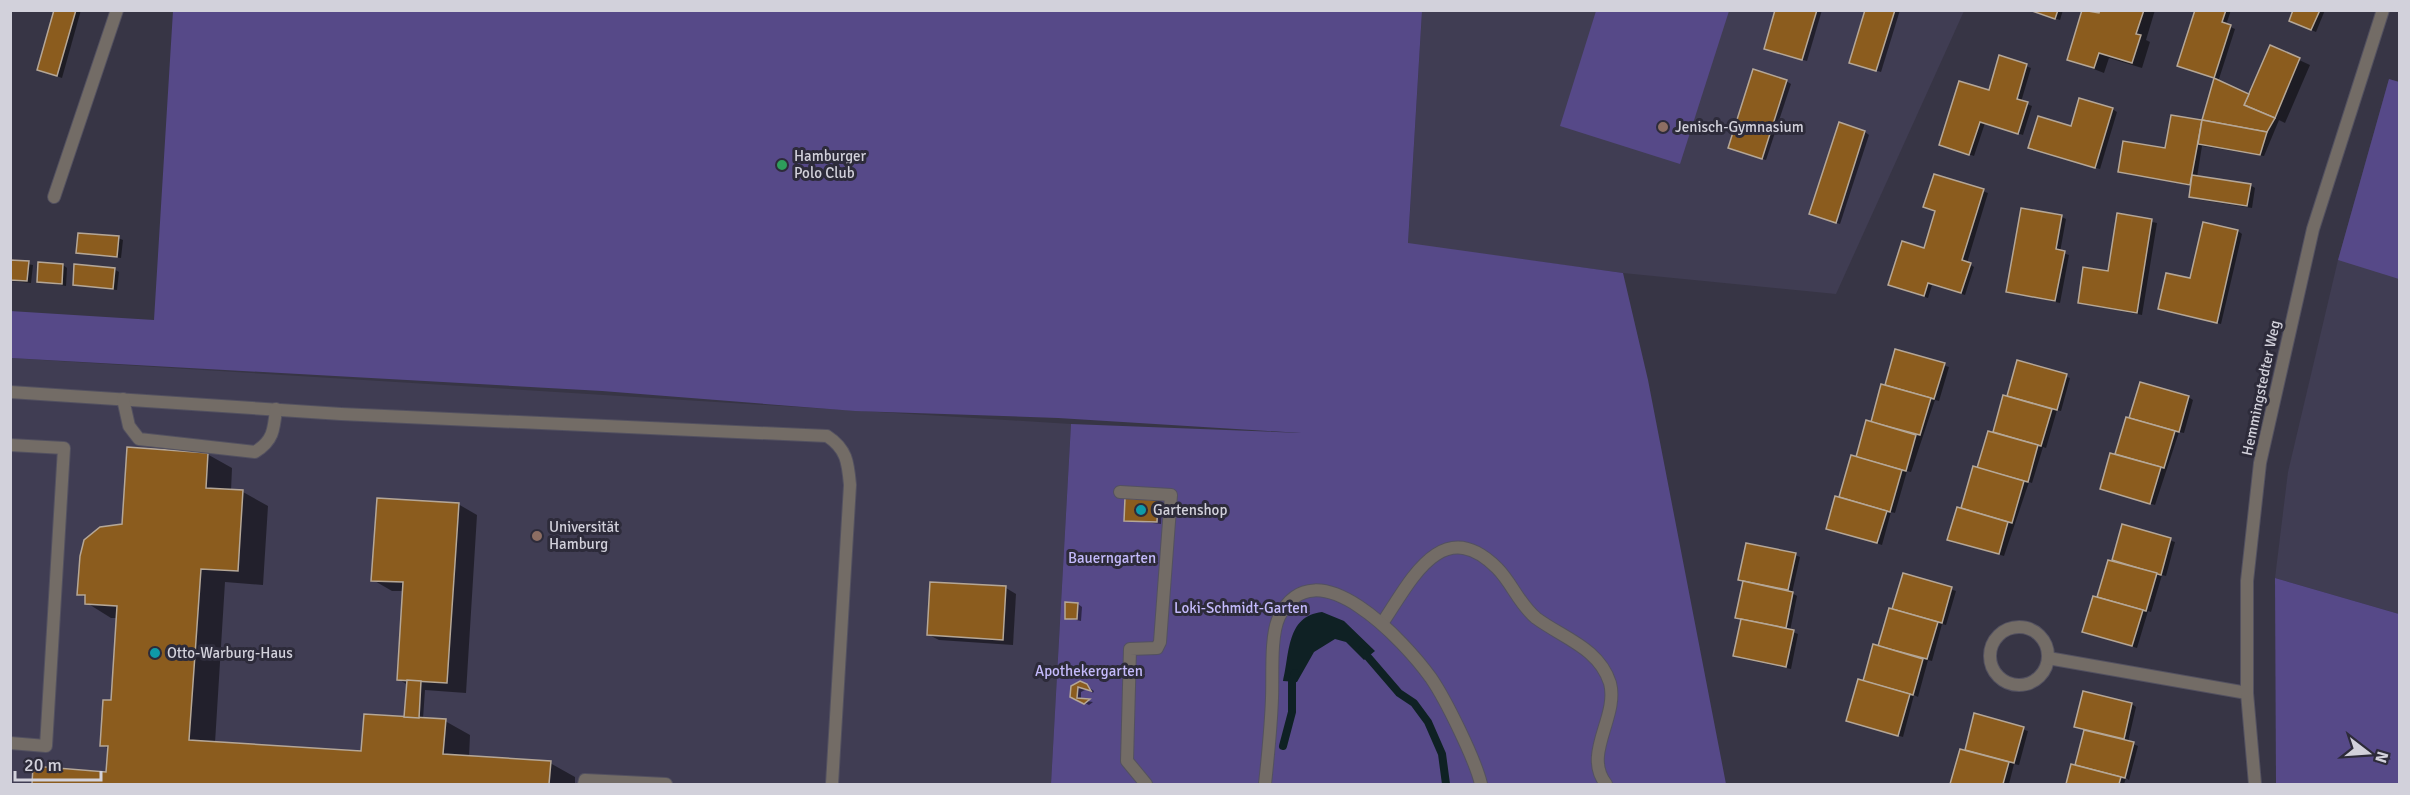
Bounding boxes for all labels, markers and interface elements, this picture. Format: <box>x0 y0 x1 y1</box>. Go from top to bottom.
place label: Jenisch-Gymnasium <box>1675 118 1804 136</box>
marker: Jenisch-Gymnasium <box>1656 120 1670 134</box>
place label: Hamburger Polo Club <box>794 147 867 182</box>
marker: Hamburger Polo Club <box>775 158 789 172</box>
street label: Hemmingstedter Weg <box>2238 319 2284 457</box>
place label: Gartenshop <box>1153 501 1227 519</box>
marker: Gartenshop <box>1134 503 1148 517</box>
place label: Universität Hamburg <box>549 518 619 553</box>
marker: Universität Hamburg <box>530 529 544 543</box>
park label: Bauerngarten <box>1068 549 1156 567</box>
park label: Loki-Schmidt-Garten <box>1174 599 1308 617</box>
place label: Otto-Warburg-Haus <box>167 644 293 662</box>
marker: Otto-Warburg-Haus <box>148 646 162 660</box>
park label: Apothekergarten <box>1035 662 1143 680</box>
north arrow <box>2338 723 2398 783</box>
scale bar <box>15 744 100 782</box>
text: N <box>2370 749 2393 765</box>
text: 20 m <box>24 754 62 776</box>

